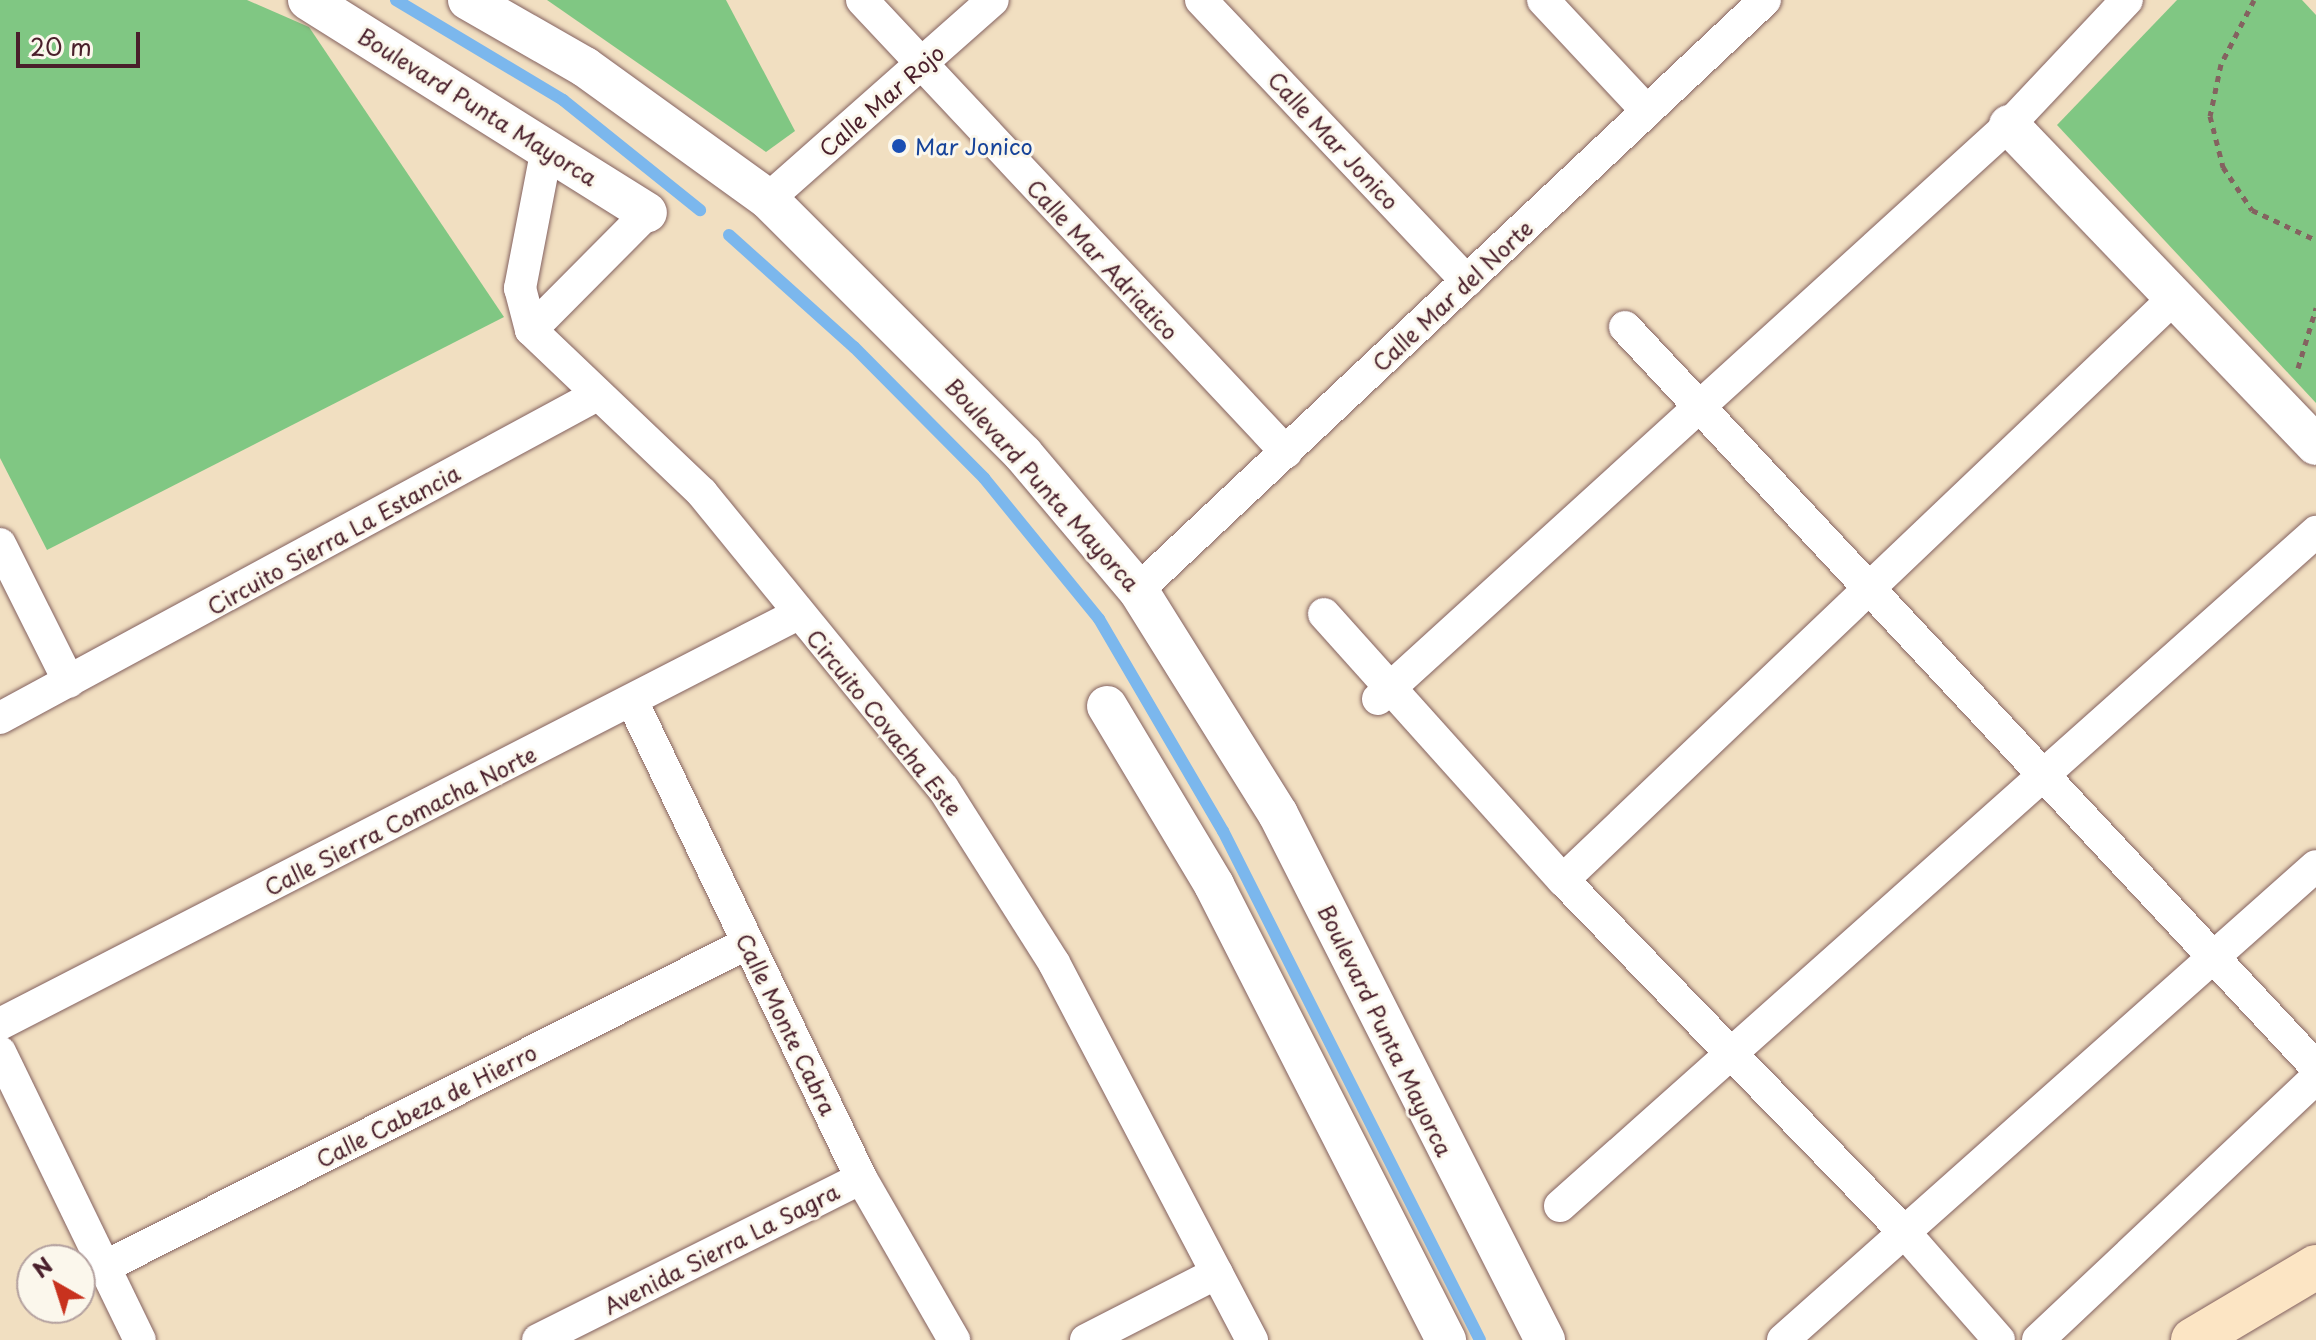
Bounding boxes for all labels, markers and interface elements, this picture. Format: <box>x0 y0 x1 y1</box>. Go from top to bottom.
scale bar <box>20 16 144 66</box>
street label: Boulevard Punta Mayorca <box>354 21 602 191</box>
text: 20 m <box>30 28 92 64</box>
street label: Calle Mar Rojo <box>813 39 949 161</box>
street label: Calle Mar Jonico <box>1263 65 1405 215</box>
place label: Mar Jonico <box>915 133 1034 159</box>
marker: Mar Jonico <box>890 137 908 155</box>
street label: Calle Mar Adriatico <box>1022 173 1184 345</box>
street label: Calle Mar del Norte <box>1366 214 1538 376</box>
street label: Boulevard Punta Mayorca <box>941 372 1145 596</box>
street label: Circuito Sierra La Estancia <box>201 458 465 620</box>
street label: Circuito Covacha Este <box>802 623 968 821</box>
street label: Calle Sierra Comacha Norte <box>260 740 540 900</box>
street label: Boulevard Punta Mayorca <box>1313 900 1459 1160</box>
street label: Calle Monte Cabra <box>731 928 843 1120</box>
street label: Calle Cabeza de Hierro <box>311 1038 541 1172</box>
street label: Avenida Sierra La Sagra <box>599 1177 843 1319</box>
north arrow <box>16 1244 96 1324</box>
text: N <box>25 1248 59 1285</box>

